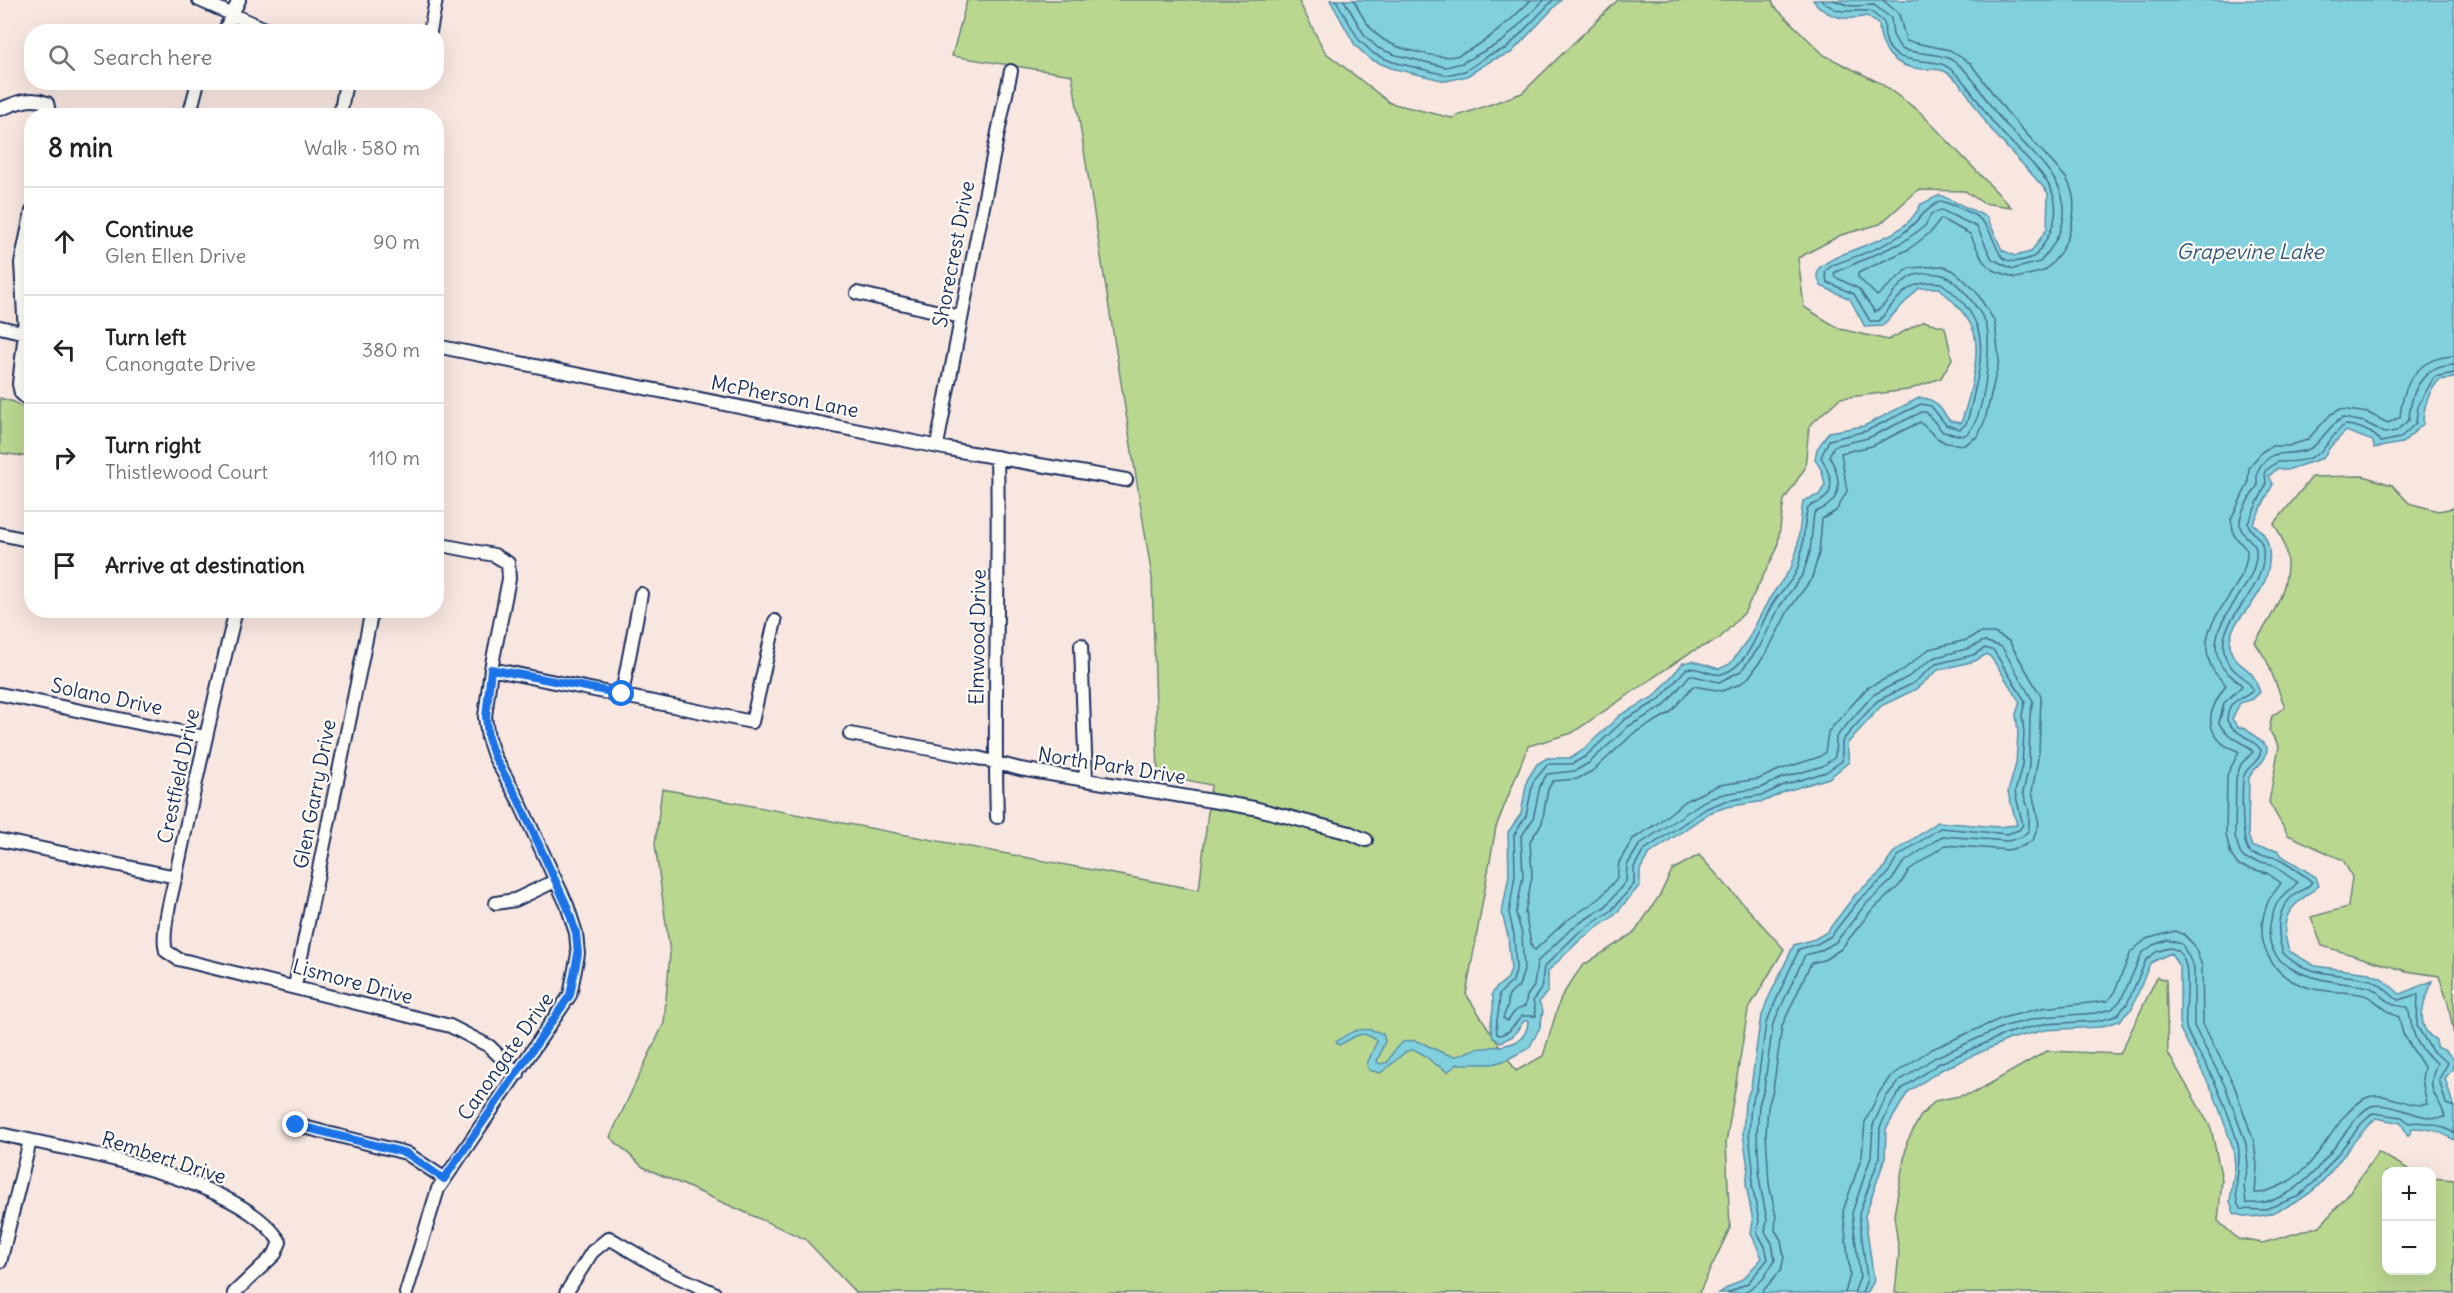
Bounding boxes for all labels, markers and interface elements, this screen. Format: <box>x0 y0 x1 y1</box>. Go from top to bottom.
search box <box>24 24 444 90</box>
icon: search <box>45 41 78 74</box>
text: Search here <box>93 43 212 71</box>
text: 8 min <box>48 131 113 164</box>
text: Walk · 580 m <box>304 135 420 160</box>
street label: Shorecrest Drive <box>927 179 979 329</box>
text: Continue <box>105 215 194 243</box>
icon: ahead <box>48 225 81 258</box>
text: 90 m <box>373 229 420 254</box>
water label: Grapevine Lake <box>2176 238 2325 265</box>
text: Glen Ellen Drive <box>105 243 246 268</box>
text: Turn left <box>105 323 186 351</box>
icon: left <box>48 333 81 366</box>
text: 380 m <box>362 337 420 362</box>
text: Canongate Drive <box>105 351 256 376</box>
street label: McPherson Lane <box>709 369 861 423</box>
text: Turn right <box>105 431 201 459</box>
icon: right <box>48 441 81 474</box>
text: 110 m <box>369 445 420 470</box>
text: Thistlewood Court <box>105 459 268 484</box>
icon: arrive <box>48 549 81 582</box>
text: Arrive at destination <box>105 551 305 579</box>
street label: Elmwood Drive <box>963 569 991 705</box>
street label: Solano Drive <box>49 672 165 720</box>
route start <box>608 680 634 706</box>
street label: Crestfield Drive <box>151 706 205 846</box>
street label: Glen Garry Drive <box>287 717 341 871</box>
street label: North Park Drive <box>1036 741 1188 789</box>
street label: Lismore Drive <box>290 953 416 1009</box>
street label: Canongate Drive <box>452 987 558 1125</box>
route end <box>282 1111 308 1137</box>
street label: Rembert Drive <box>99 1125 229 1189</box>
map controls <box>2382 1167 2436 1275</box>
button: + <box>2382 1167 2436 1221</box>
button: − <box>2382 1221 2436 1275</box>

